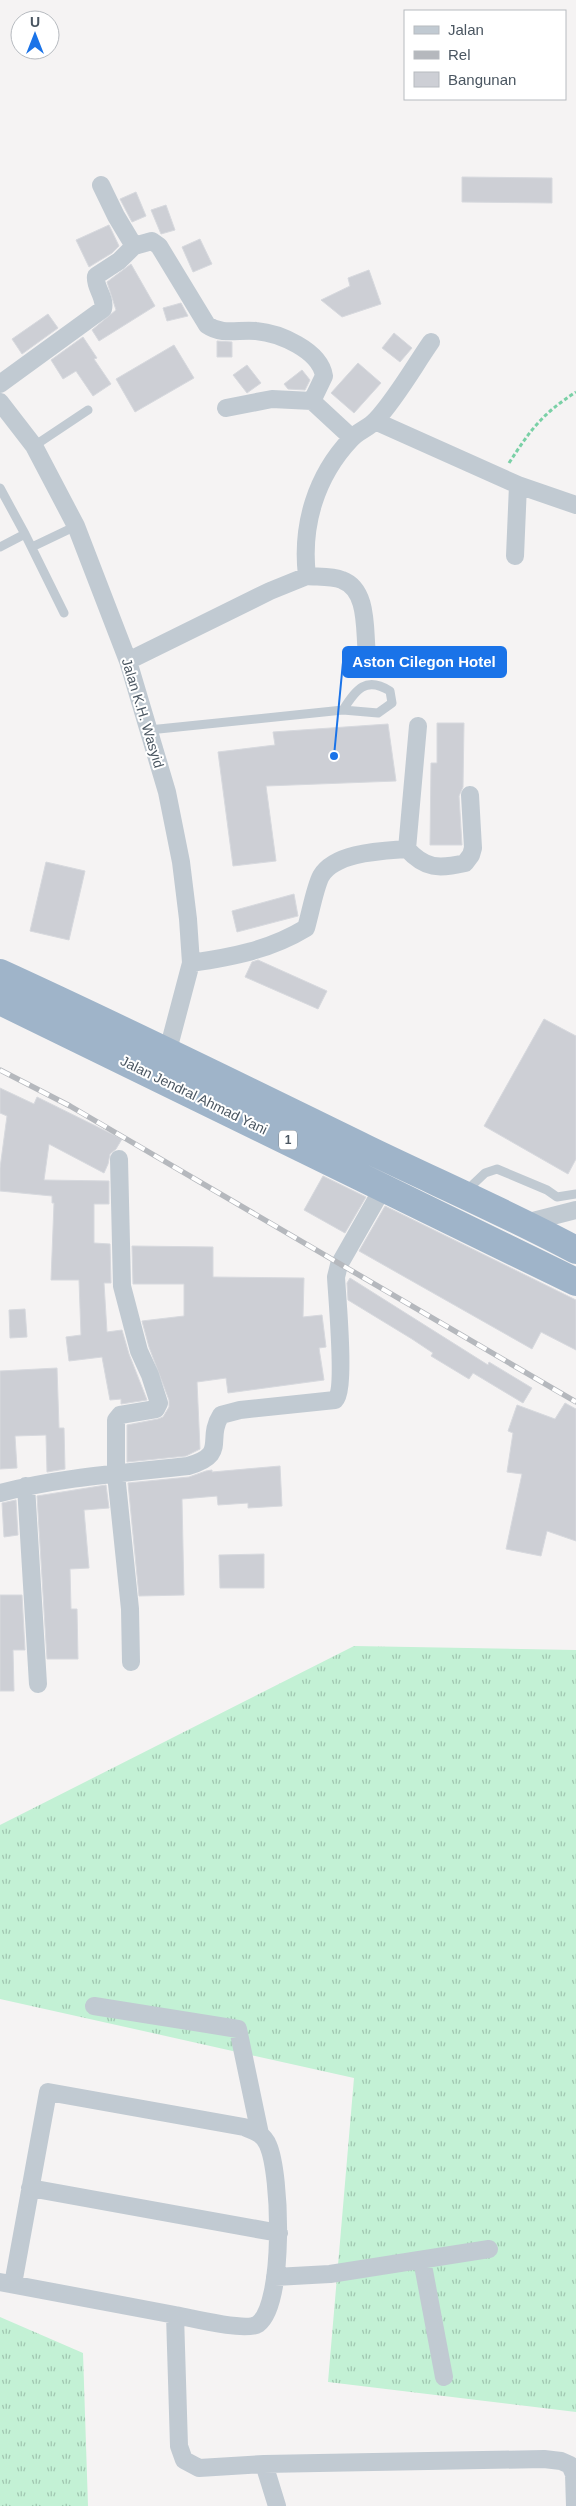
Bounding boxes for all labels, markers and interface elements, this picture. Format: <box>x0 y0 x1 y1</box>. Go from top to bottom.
north arrow <box>10 10 60 60</box>
legend <box>404 10 566 100</box>
text: U <box>30 14 40 30</box>
text: Jalan <box>448 21 484 38</box>
text: Rel <box>448 46 471 63</box>
text: Bangunan <box>448 71 516 88</box>
callout: Aston Cilegon Hotel <box>343 647 506 677</box>
text: Aston Cilegon Hotel <box>352 653 496 670</box>
street label: Jalan K.H. Wasyid <box>119 656 167 770</box>
street label: Jalan Jendral Ahmad Yani <box>118 1052 270 1138</box>
road number: 1 <box>279 1130 297 1150</box>

